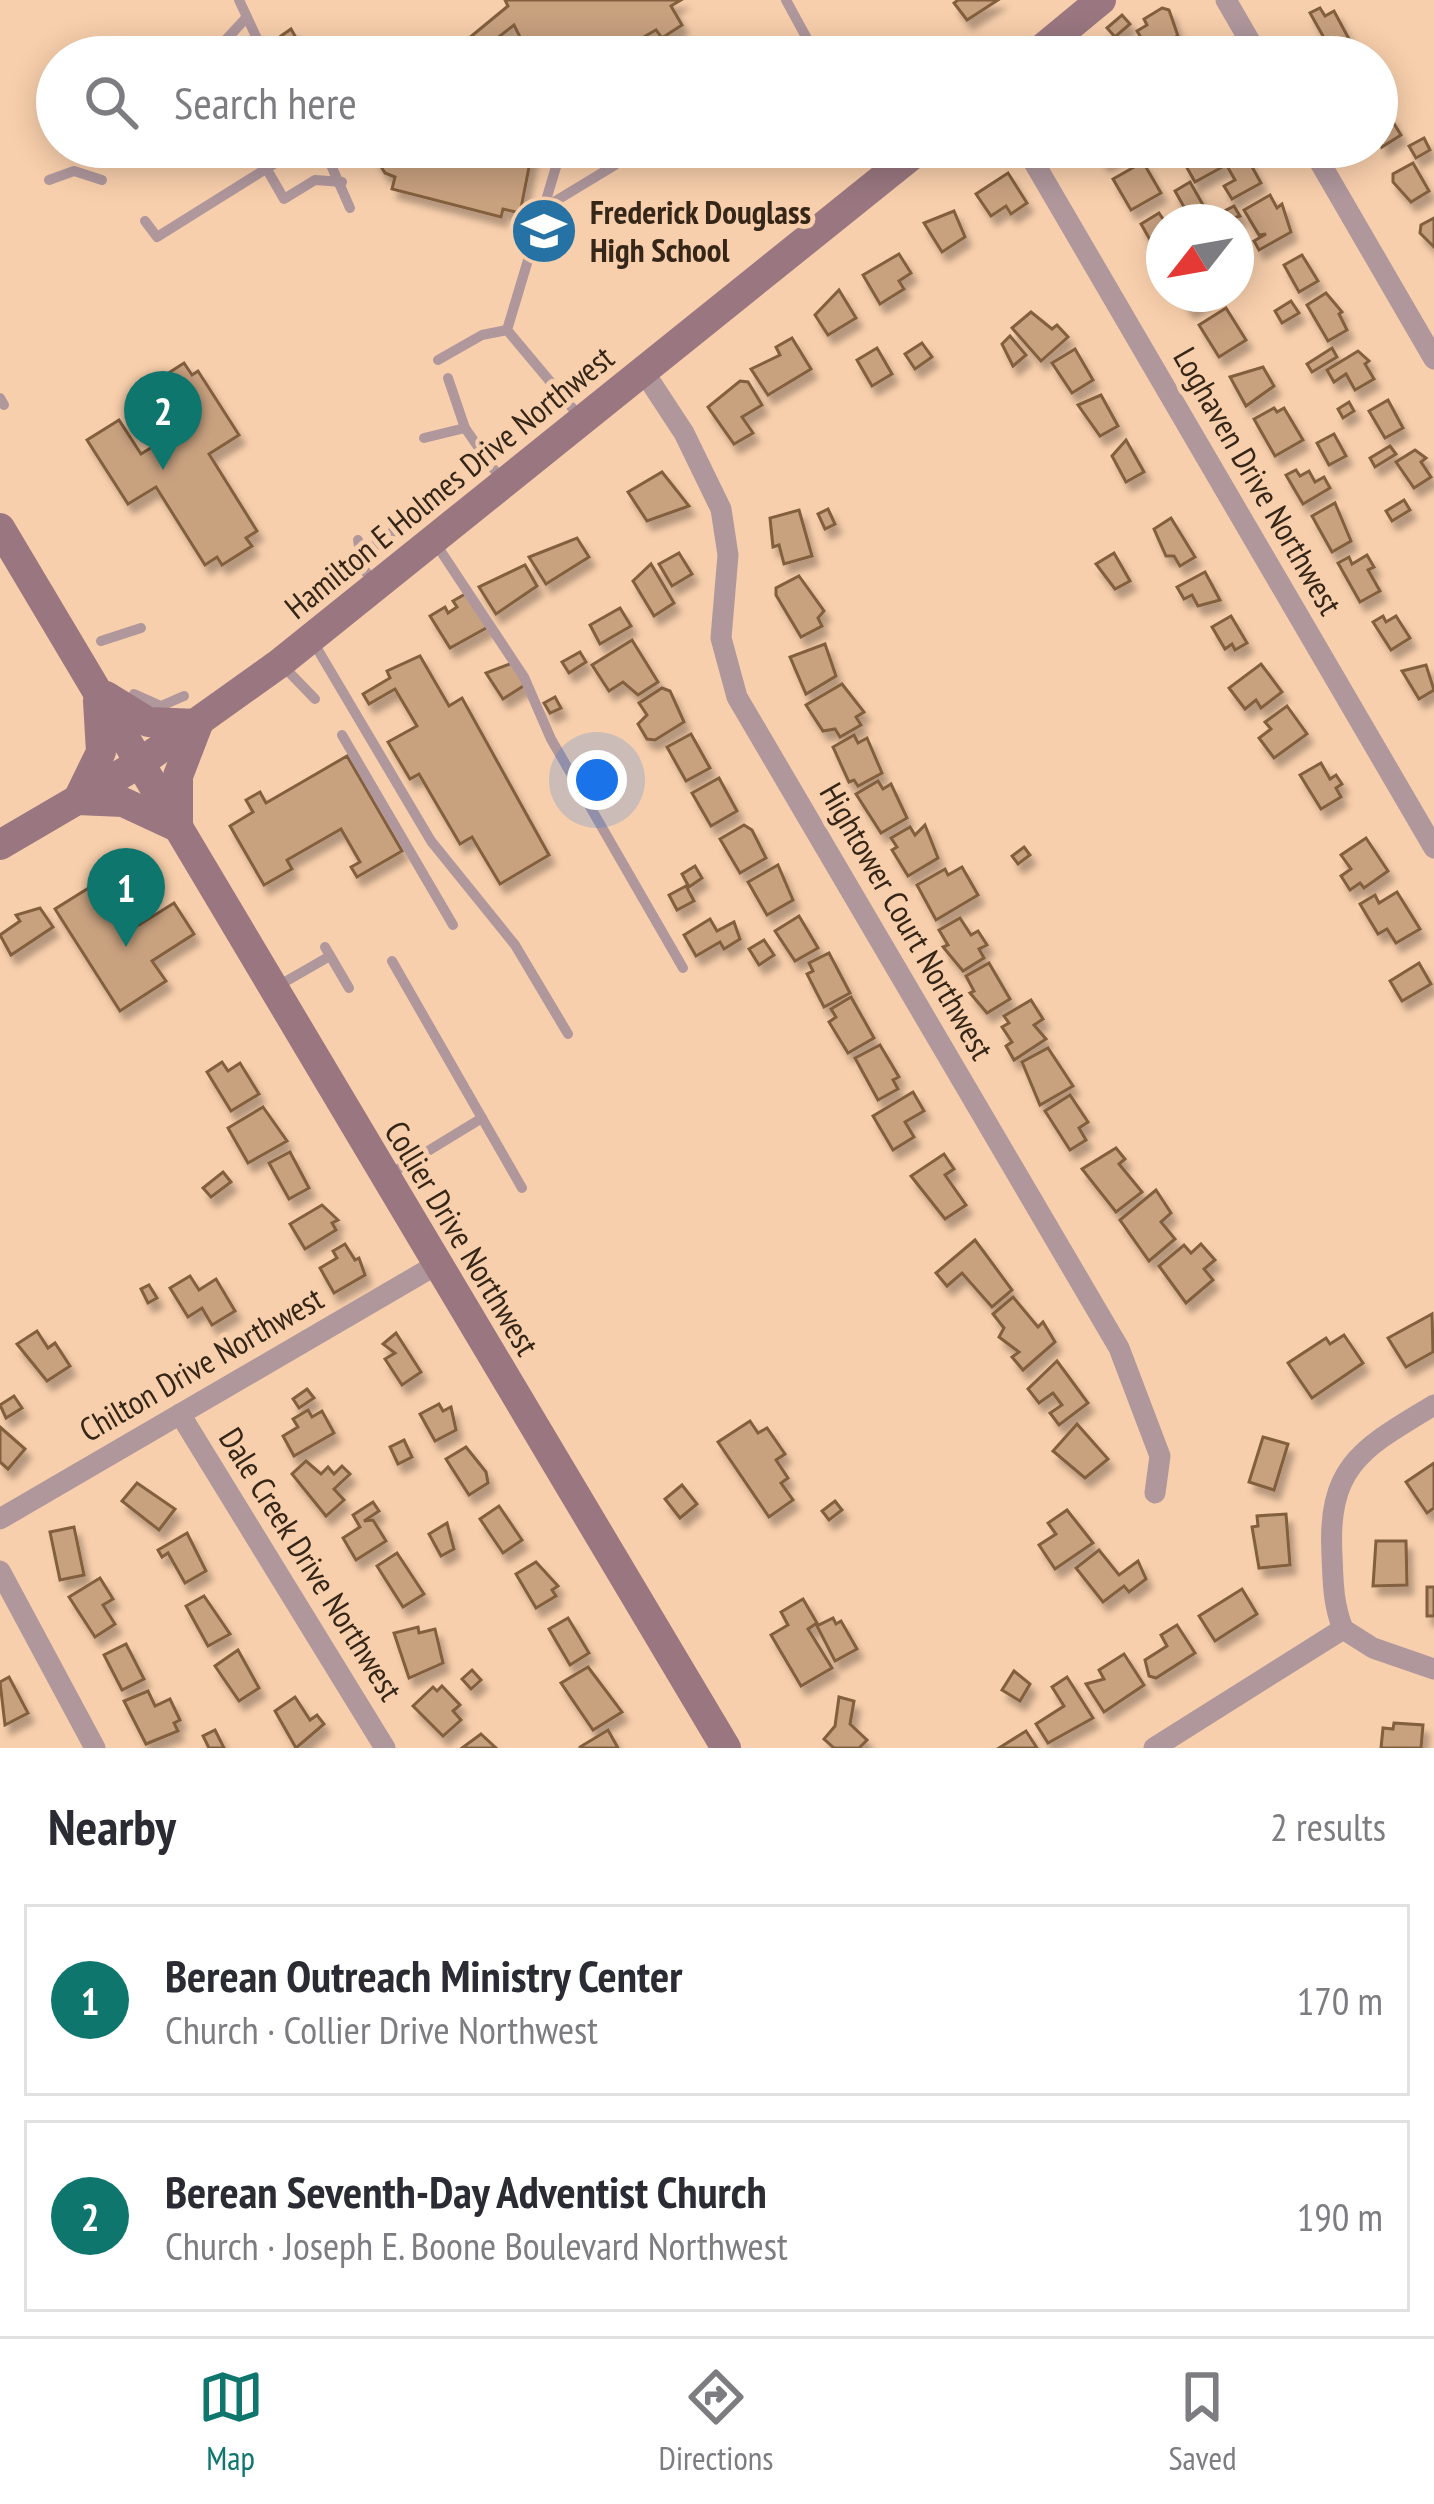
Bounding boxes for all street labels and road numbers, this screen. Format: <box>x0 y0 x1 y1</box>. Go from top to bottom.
street label: Hamilton E Holmes Drive Northwest <box>275 335 622 628</box>
street label: Loghaven Drive Northwest <box>1164 339 1353 622</box>
street label: Hightower Court Northwest <box>811 775 1004 1067</box>
street label: Collier Drive Northwest <box>375 1113 549 1363</box>
street label: Chilton Drive Northwest <box>71 1276 330 1451</box>
street label: Dale Creek Drive Northwest <box>210 1419 413 1708</box>

